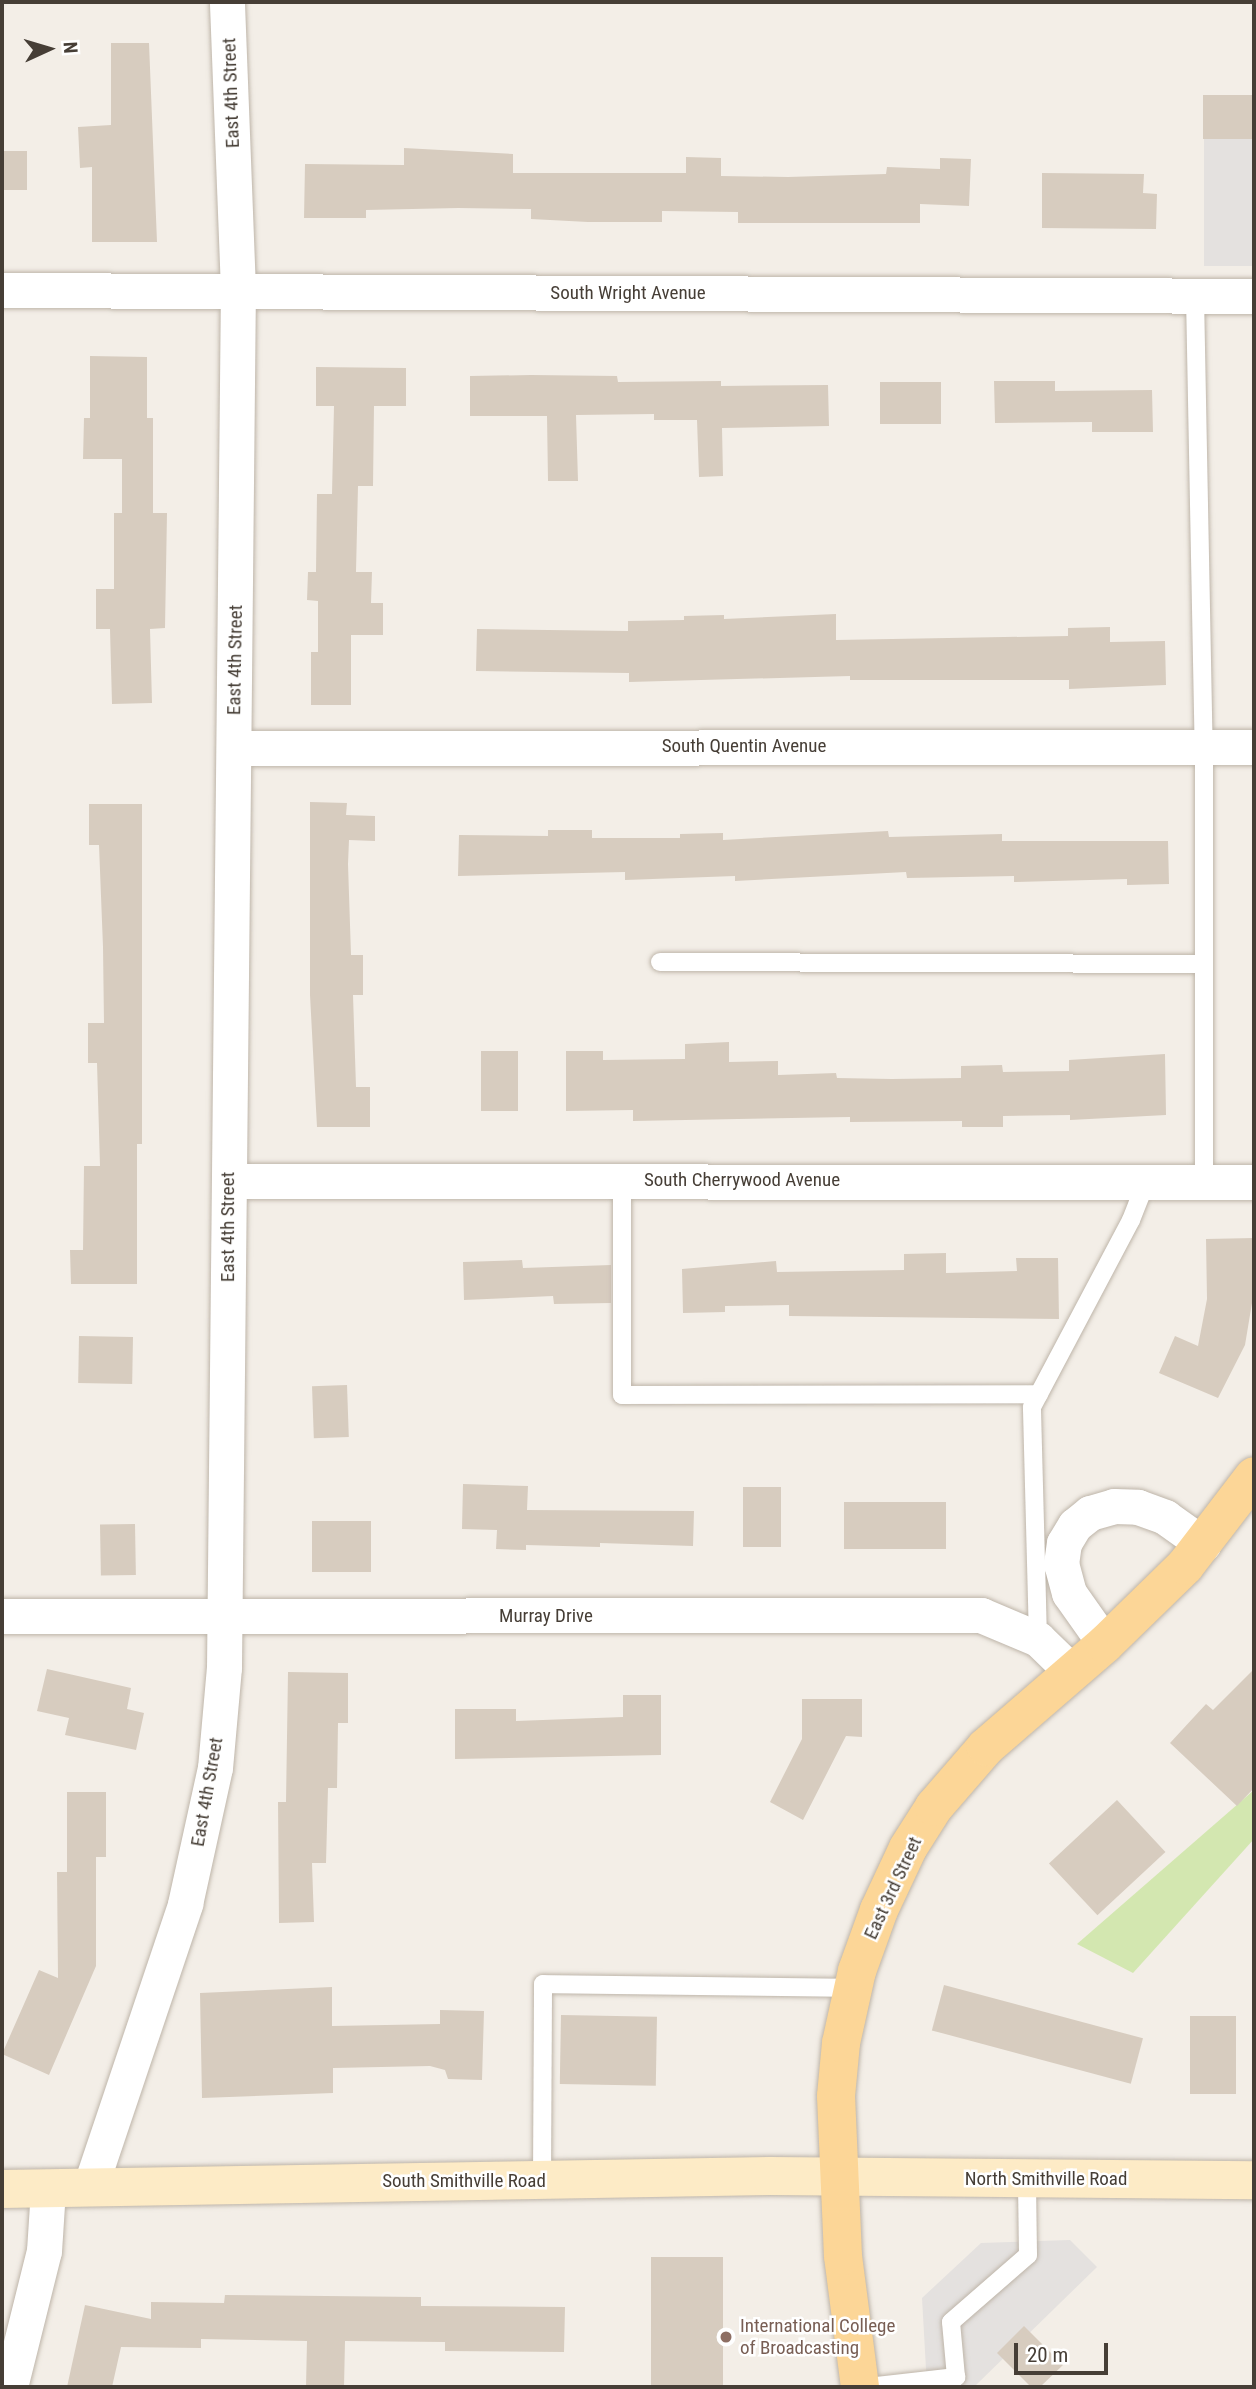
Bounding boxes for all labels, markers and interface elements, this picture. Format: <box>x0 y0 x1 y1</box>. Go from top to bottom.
north arrow <box>14 14 84 84</box>
street label: East 4th Street <box>218 38 244 148</box>
text: N <box>59 41 82 54</box>
street label: South Wright Avenue <box>550 282 706 304</box>
street label: East 4th Street <box>223 605 247 715</box>
street label: South Quentin Avenue <box>662 735 826 757</box>
street label: South Cherrywood Avenue <box>644 1169 840 1191</box>
street label: East 4th Street <box>217 1172 239 1282</box>
street label: Murray Drive <box>499 1605 593 1627</box>
street label: East 4th Street <box>186 1736 228 1848</box>
street label: East 3rd Street <box>859 1833 927 1943</box>
street label: North Smithville Road <box>965 2168 1127 2190</box>
street label: South Smithville Road <box>382 2170 546 2192</box>
place label: International College of Broadcasting <box>740 2315 895 2359</box>
marker: International College of Broadcasting <box>718 2329 734 2345</box>
scale bar <box>1018 2330 1112 2374</box>
text: 20 m <box>1027 2343 1068 2367</box>

